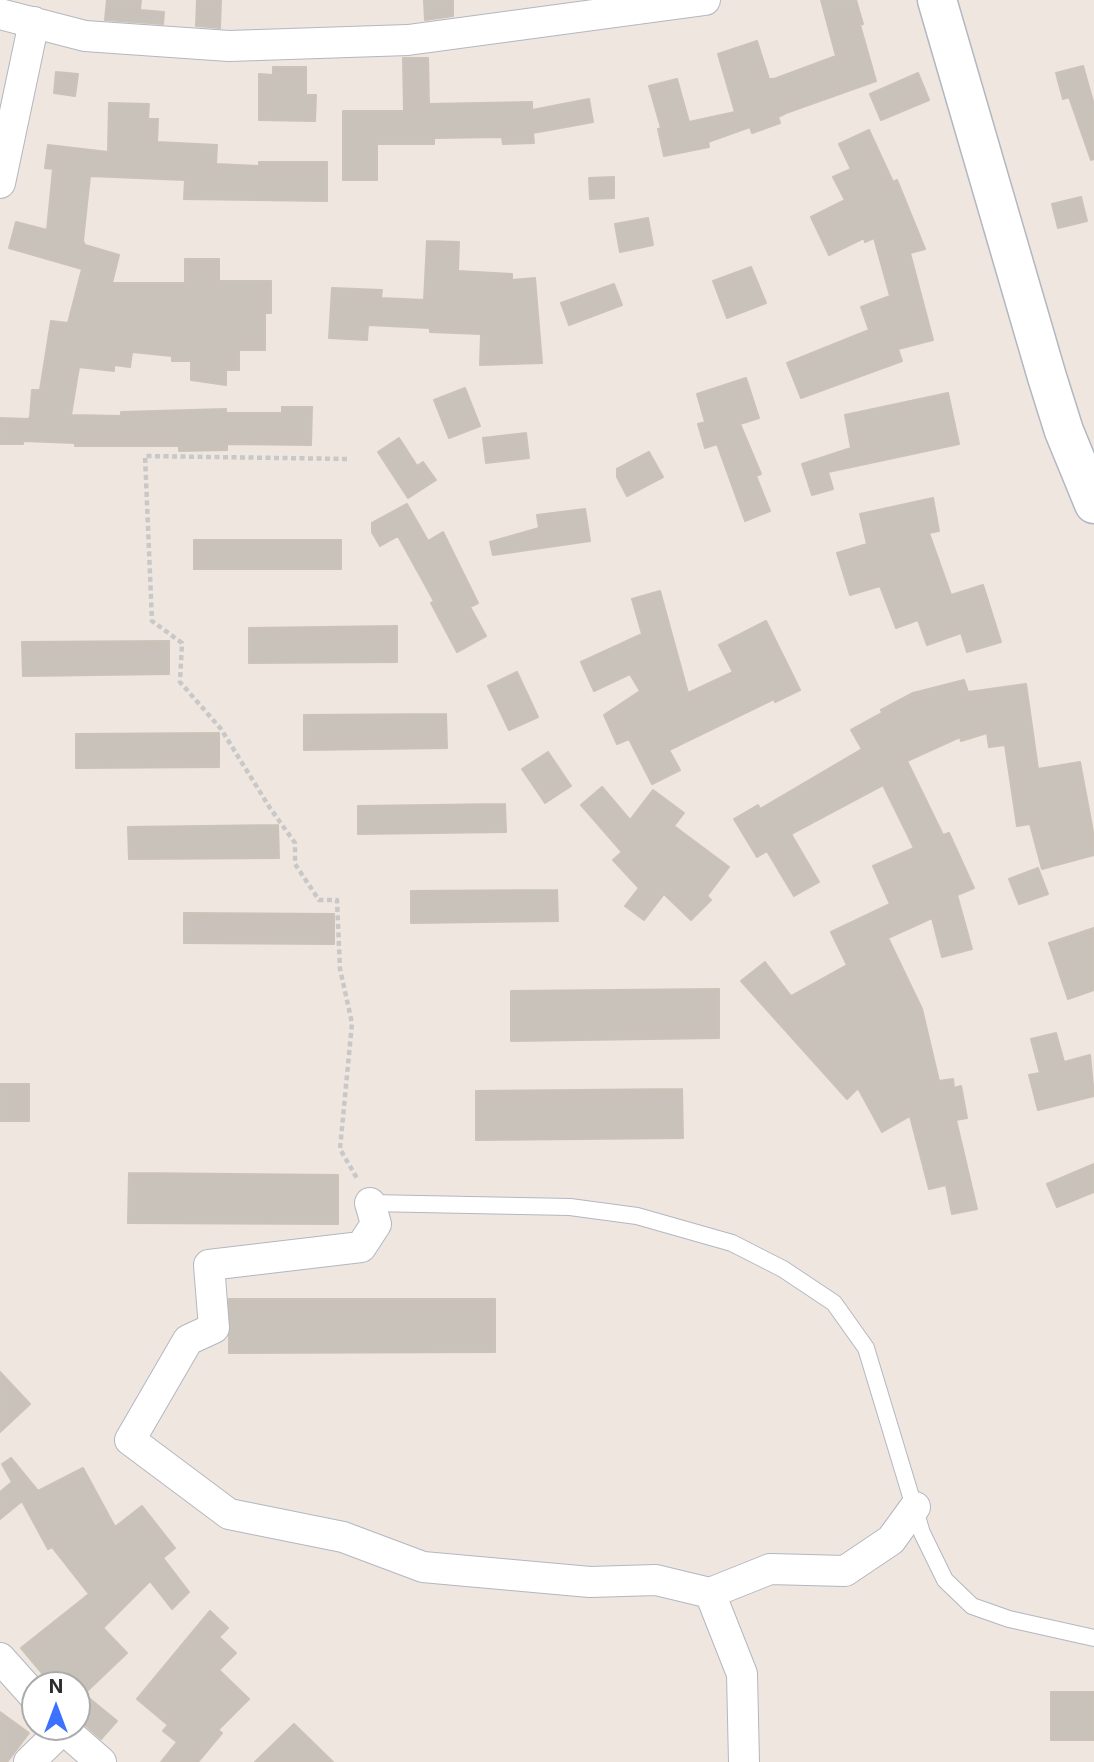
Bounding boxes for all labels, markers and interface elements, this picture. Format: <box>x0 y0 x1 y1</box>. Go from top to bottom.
north arrow <box>21 1671 91 1741</box>
text: N <box>49 1675 63 1698</box>

